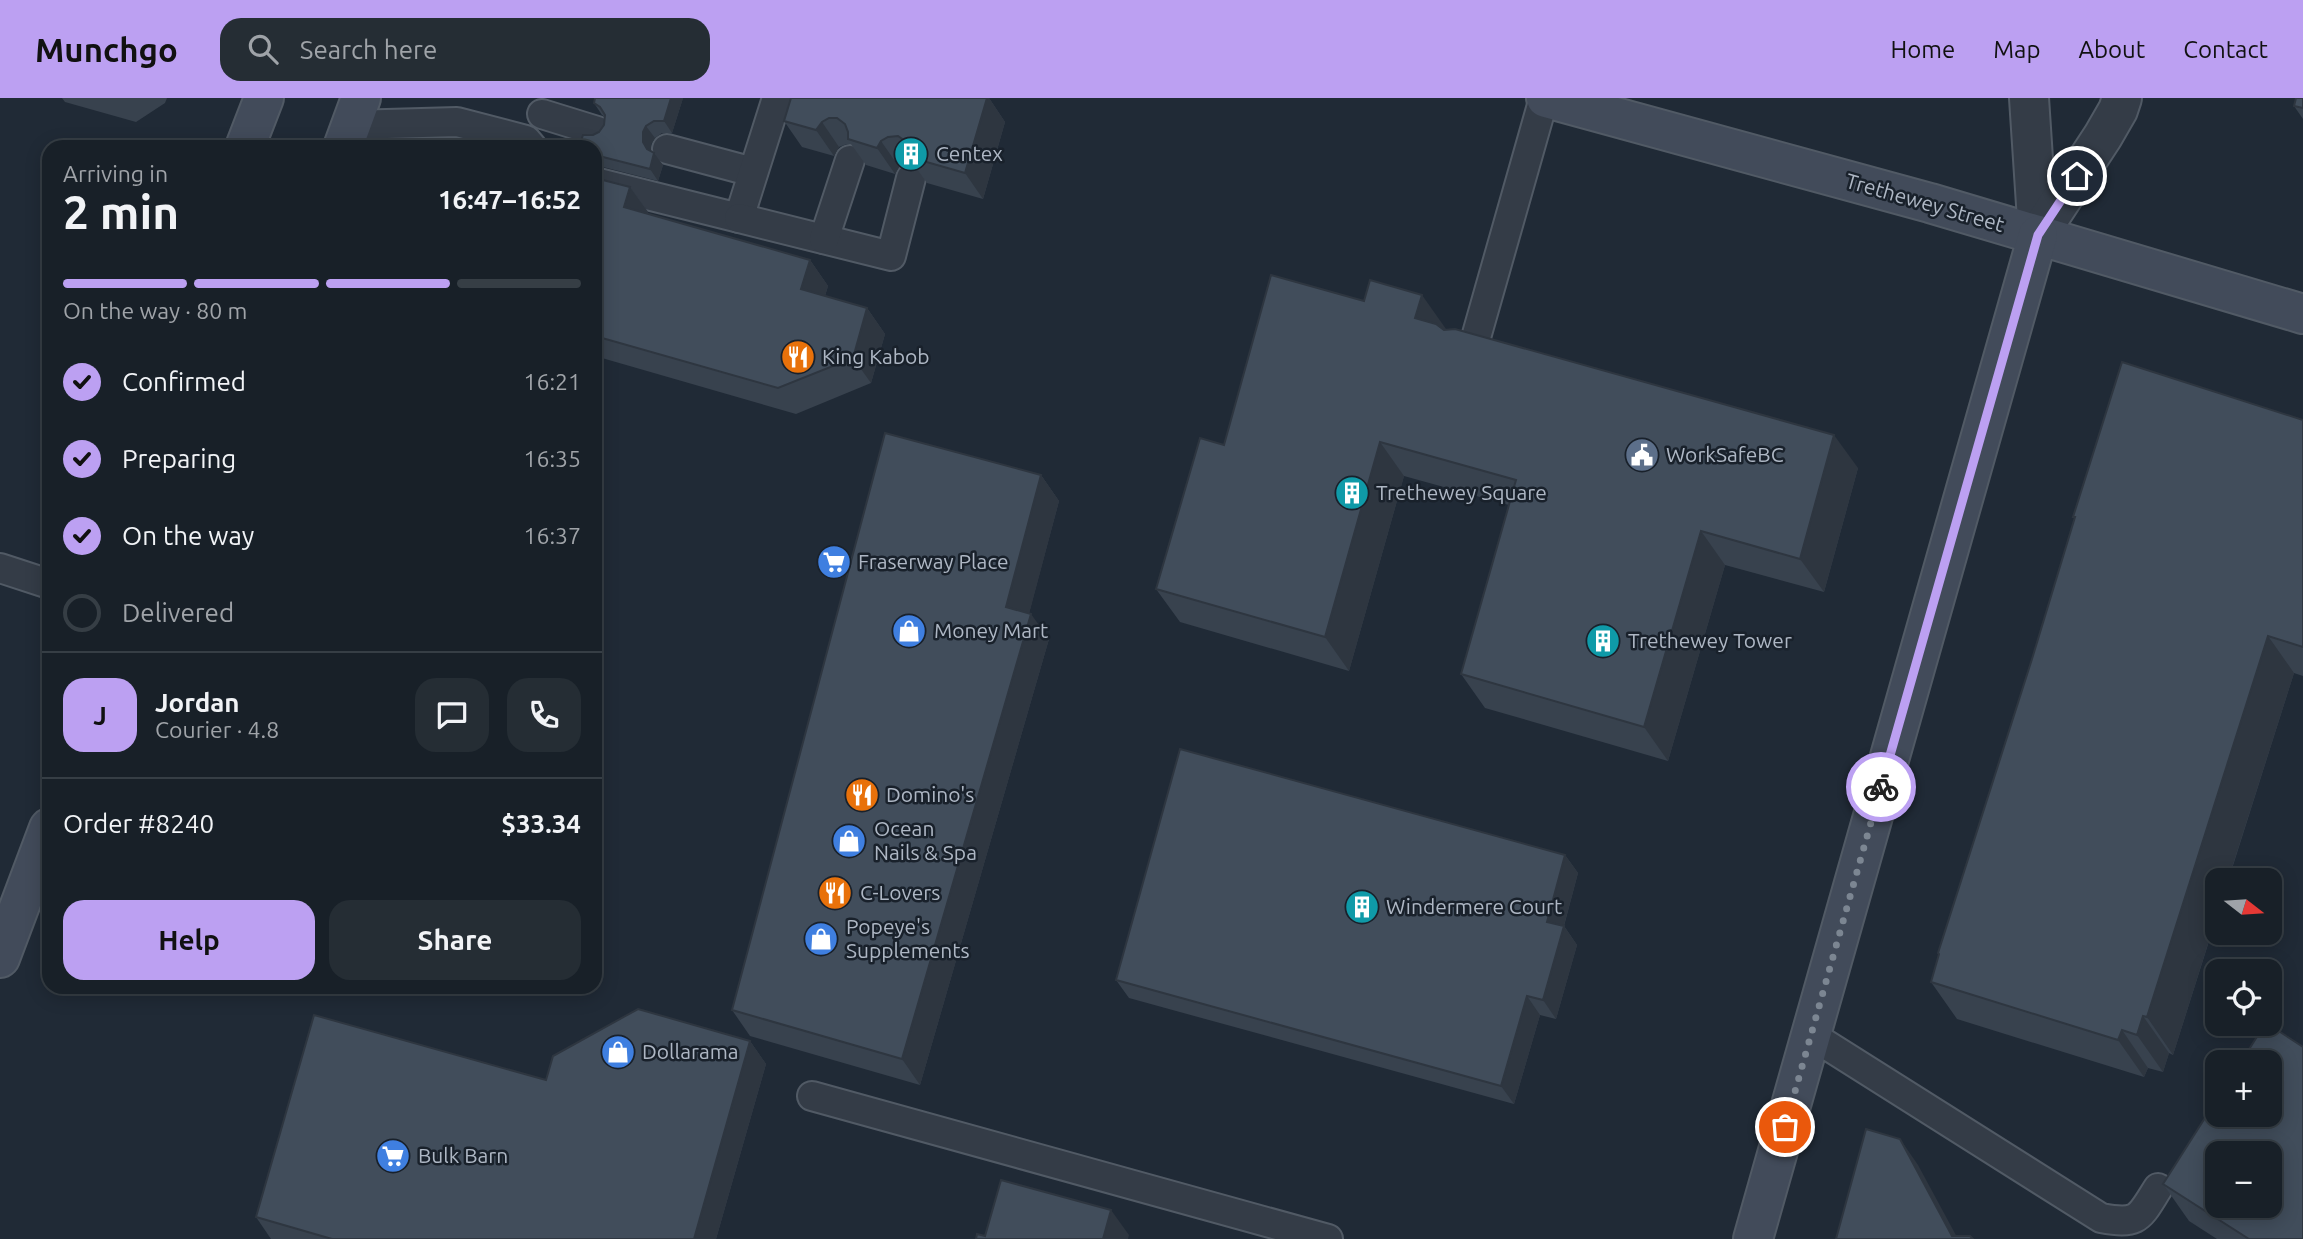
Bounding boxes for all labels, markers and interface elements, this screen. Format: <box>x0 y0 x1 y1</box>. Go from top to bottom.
search box <box>220 18 710 81</box>
icon: search <box>244 30 282 68</box>
text: Munchgo <box>35 31 178 68</box>
text: Search here <box>300 35 437 64</box>
text: Home <box>1890 36 1955 63</box>
text: Map <box>1993 36 2040 63</box>
text: About <box>2078 36 2145 63</box>
text: Contact <box>2183 36 2268 63</box>
building icon: Centex <box>892 135 930 173</box>
place label: Centex <box>936 141 1003 165</box>
pin <box>2047 146 2107 206</box>
icon: home <box>2058 157 2096 195</box>
text: Arriving in <box>63 161 168 186</box>
street label: Trethewey Street <box>1843 168 2007 236</box>
text: 16:47–16:52 <box>438 185 581 214</box>
text: 2 min <box>63 186 179 238</box>
text: On the way · 80 m <box>63 298 247 323</box>
restaurant icon: King Kabob <box>779 338 817 376</box>
place label: King Kabob <box>822 344 930 368</box>
icon: check <box>63 363 101 401</box>
text: Confirmed <box>122 367 246 396</box>
text: 16:21 <box>523 369 581 394</box>
public building icon: WorkSafeBC <box>1623 436 1661 474</box>
icon: check <box>63 440 101 478</box>
place label: WorkSafeBC <box>1666 442 1784 466</box>
text: Preparing <box>122 444 236 473</box>
text: 16:35 <box>523 446 581 471</box>
building icon: Trethewey Square <box>1333 474 1371 512</box>
place label: Trethewey Square <box>1376 480 1547 504</box>
icon: check <box>63 517 101 555</box>
text: On the way <box>122 521 254 550</box>
text: 16:37 <box>523 523 581 548</box>
supermarket icon: Fraserway Place <box>815 543 853 581</box>
place label: Fraserway Place <box>858 549 1009 573</box>
text: Delivered <box>122 598 234 627</box>
shop icon: Money Mart <box>890 612 928 650</box>
place label: Money Mart <box>934 618 1048 642</box>
building icon: Trethewey Tower <box>1584 622 1622 660</box>
place label: Trethewey Tower <box>1628 628 1792 652</box>
button: chat <box>415 678 489 752</box>
button: phone <box>507 678 581 752</box>
text: Jordan <box>155 688 240 717</box>
text: J <box>93 701 107 730</box>
text: Courier · 4.8 <box>155 717 279 742</box>
courier <box>1846 752 1916 822</box>
icon: bike <box>1862 768 1900 806</box>
restaurant icon: Domino's <box>843 776 881 814</box>
place label: Domino's <box>886 782 974 806</box>
text: Order #8240 <box>63 809 214 838</box>
text: $33.34 <box>501 809 581 838</box>
place label: Ocean Nails & Spa <box>874 816 977 864</box>
shop icon: Ocean Nails & Spa <box>830 822 868 860</box>
north arrow <box>2205 868 2282 945</box>
map controls <box>2205 868 2282 1218</box>
restaurant icon: C-Lovers <box>816 874 854 912</box>
place label: C-Lovers <box>860 880 940 904</box>
building icon: Windermere Court <box>1343 888 1381 926</box>
place label: Windermere Court <box>1386 894 1562 918</box>
button: Help <box>63 900 315 980</box>
button: Share <box>329 900 581 980</box>
place label: Popeye's Supplements <box>846 914 970 962</box>
shop icon: Popeye's Supplements <box>802 920 840 958</box>
button: locate <box>2205 959 2282 1036</box>
shop icon: Dollarama <box>599 1033 637 1071</box>
place label: Dollarama <box>642 1039 739 1063</box>
button: + <box>2205 1050 2282 1127</box>
pin <box>1755 1097 1815 1157</box>
icon: bag <box>1766 1108 1804 1146</box>
supermarket icon: Bulk Barn <box>374 1137 412 1175</box>
button: − <box>2205 1141 2282 1218</box>
place label: Bulk Barn <box>418 1143 508 1167</box>

